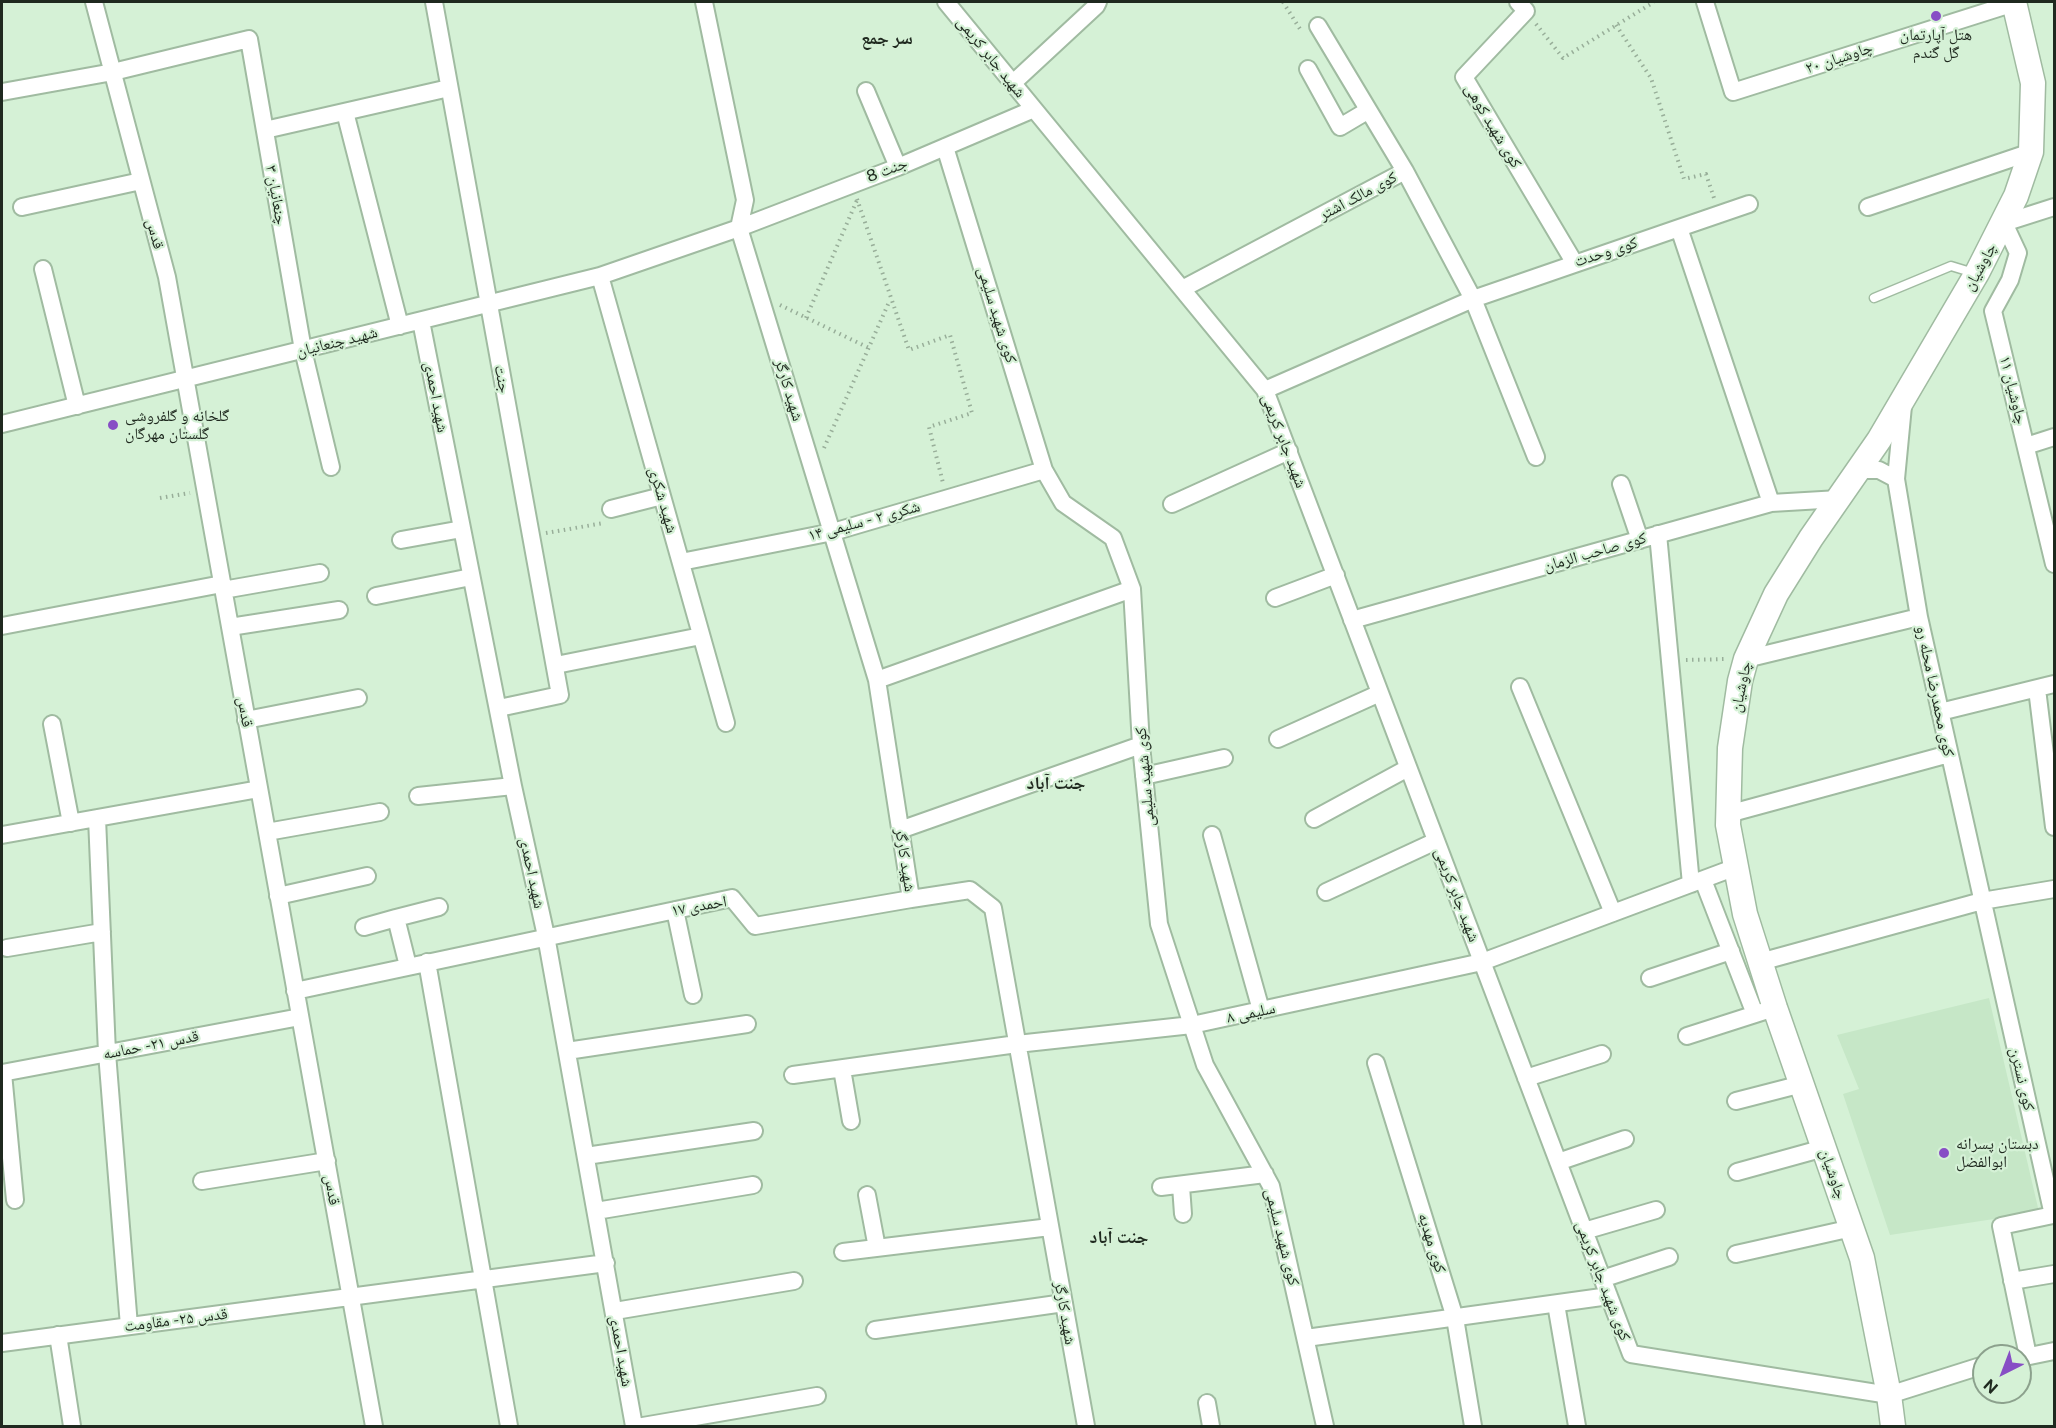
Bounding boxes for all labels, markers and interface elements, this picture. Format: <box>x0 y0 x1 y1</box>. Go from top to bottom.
marker: هتل آپارتمان گل گندم <box>1929 9 1943 23</box>
street label: شهید جابر کریمی <box>952 12 1030 102</box>
place label: هتل آپارتمان گل گندم <box>1900 25 1972 63</box>
district label: سر جمع <box>861 27 913 49</box>
street label: چاوشیان ۲۰ <box>1803 38 1875 78</box>
street label: کوی شهید کوهی <box>1460 80 1526 172</box>
street label: جنت 8 <box>864 153 910 187</box>
street label: چنعانیان ۳ <box>261 164 291 226</box>
street label: کوی مالک اشتر <box>1316 167 1400 225</box>
street label: قدس <box>142 217 168 251</box>
street label: کوی وحدت <box>1572 233 1640 271</box>
street label: چاوشیان <box>1959 240 2001 294</box>
street label: کوی شهید سلیمی <box>973 265 1021 365</box>
street label: شهید چنعانیان <box>294 323 380 361</box>
street label: چاوشیان ۱۱ <box>1995 354 2031 426</box>
street label: شهید کارگر <box>770 357 808 423</box>
street label: شهید احمدی <box>420 360 452 434</box>
street label: جنت <box>490 363 514 395</box>
street label: شهید جابر کریمی <box>1257 391 1311 491</box>
place label: گلخانه و گلفروشی گلستان مهرگان <box>125 406 229 444</box>
marker: گلخانه و گلفروشی گلستان مهرگان <box>106 418 120 432</box>
street label: شهید شکری <box>644 465 682 535</box>
street label: شکری ۲ - سلیمی ۱۴ <box>806 497 922 545</box>
street label: کوی صاحب الزمان <box>1541 528 1649 576</box>
street label: کوی محمدرضا محله رو <box>1912 624 1958 758</box>
street label: چاوشیان <box>1726 660 1756 714</box>
street label: قدس <box>233 695 257 729</box>
street label: کوی شهید سلیمی <box>1131 727 1159 827</box>
district label: جنت آباد <box>1027 772 1085 794</box>
street label: شهید کارگر <box>891 827 919 893</box>
street label: شهید احمدی <box>515 836 549 910</box>
street label: شهید جابر کریمی <box>1430 845 1484 945</box>
street label: احمدی ۱۷ <box>670 892 728 920</box>
street label: سلیمی ۸ <box>1225 999 1277 1027</box>
street label: قدس ۲۱- حماسه <box>101 1026 201 1064</box>
street label: کوی نسترن <box>2005 1045 2039 1113</box>
place label: دبستان پسرانه ابوالفضل <box>1956 1134 2039 1172</box>
marker: دبستان پسرانه ابوالفضل <box>1937 1146 1951 1160</box>
street label: چاوشیان <box>1816 1147 1850 1201</box>
street label: قدس <box>320 1173 344 1207</box>
street label: کوی شهید سلیمی <box>1261 1186 1303 1288</box>
street label: کوی مهدیه <box>1414 1211 1450 1275</box>
street label: کوی شهید جابر کریمی <box>1571 1218 1635 1344</box>
district label: جنت آباد <box>1090 1226 1148 1248</box>
street label: شهید کارگر <box>1050 1280 1080 1346</box>
street label: قدس ۲۵- مقاومت <box>123 1304 229 1336</box>
street label: شهید احمدی <box>605 1314 637 1388</box>
north arrow <box>1972 1344 2032 1404</box>
text: N <box>1980 1375 2002 1398</box>

